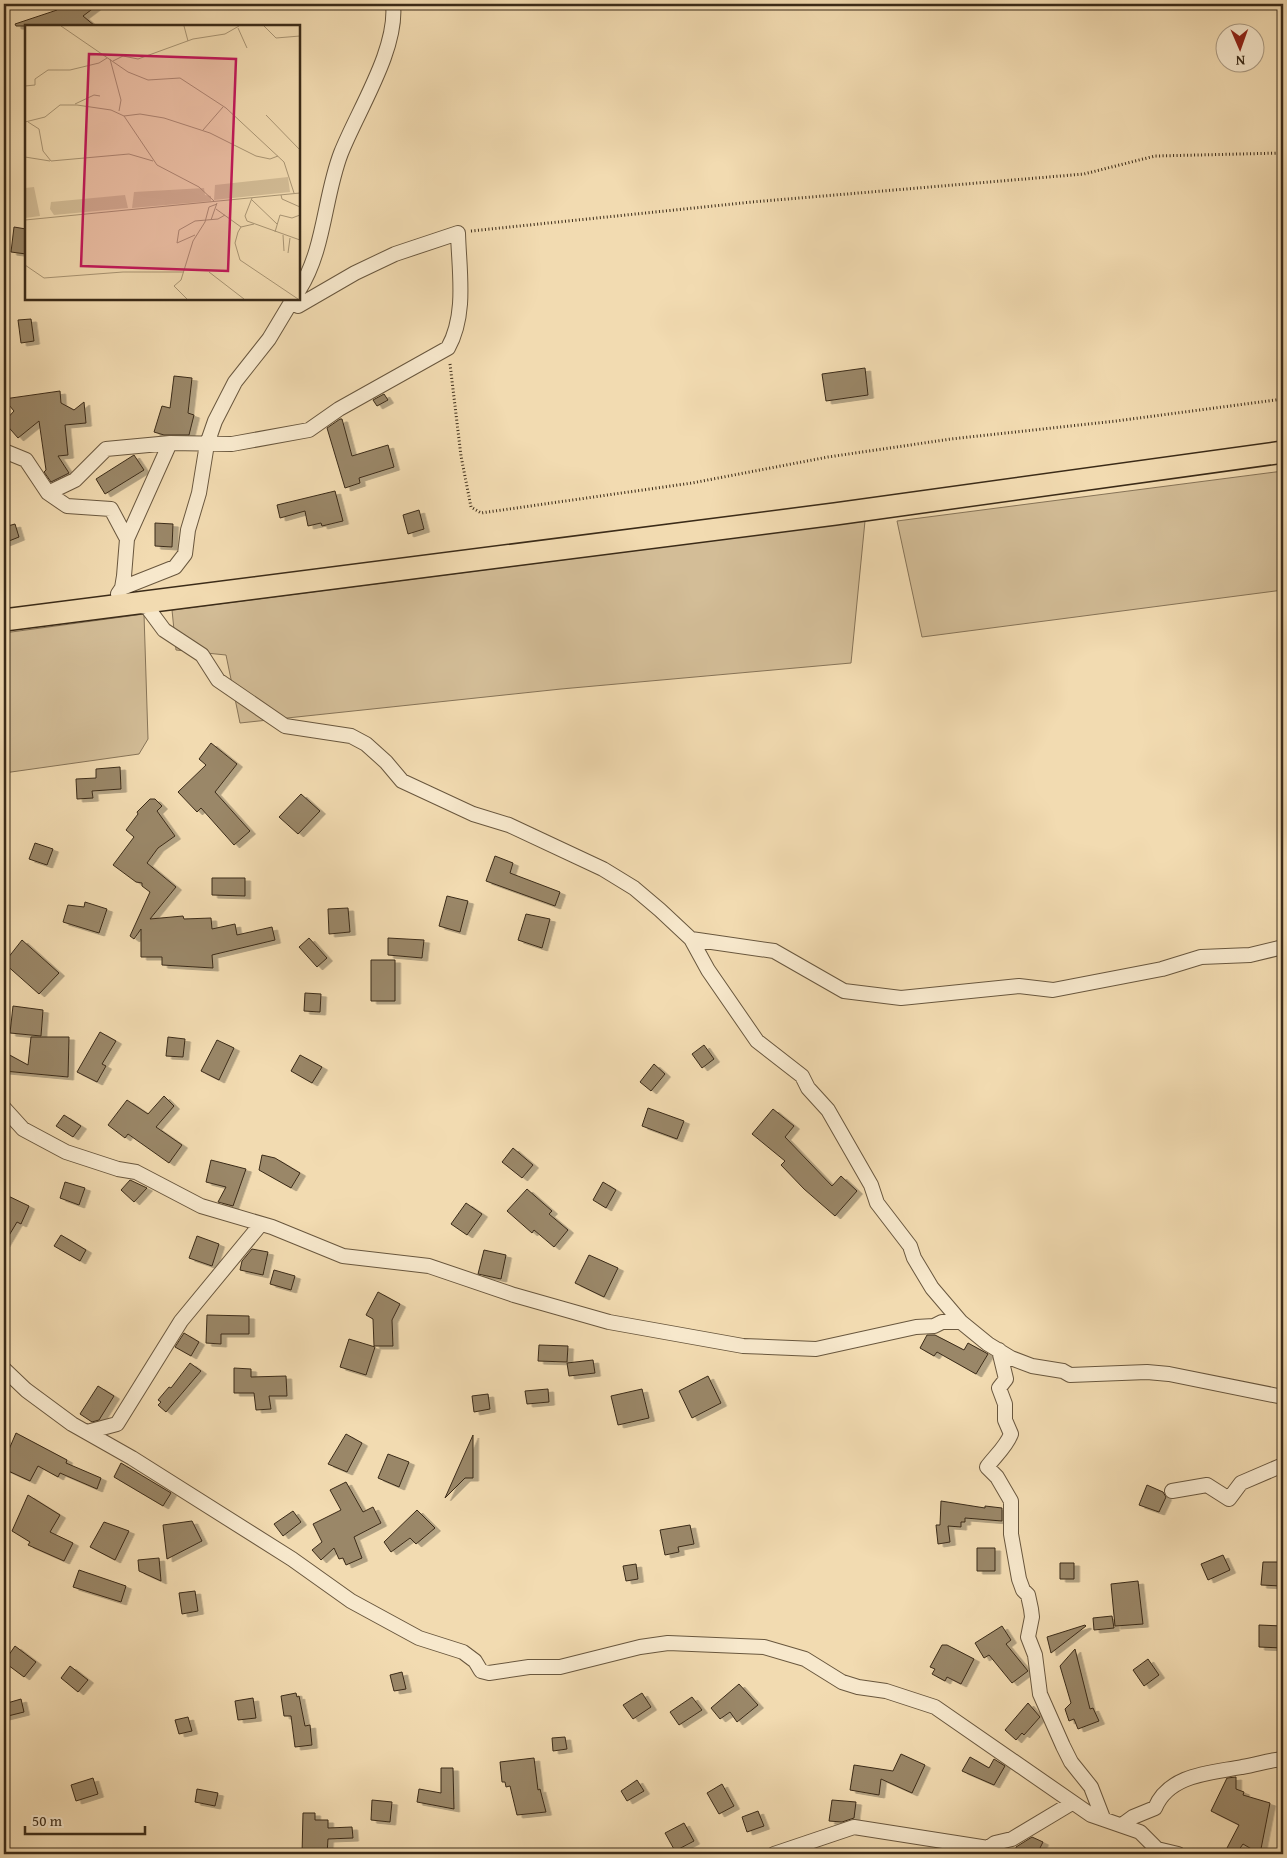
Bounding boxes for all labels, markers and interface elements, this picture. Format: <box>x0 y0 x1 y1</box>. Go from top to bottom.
north arrow <box>1214 22 1264 72</box>
inset map <box>25 25 300 300</box>
text: N <box>1235 51 1245 71</box>
scale bar <box>25 1803 145 1835</box>
text: 50 m <box>32 1810 63 1831</box>

